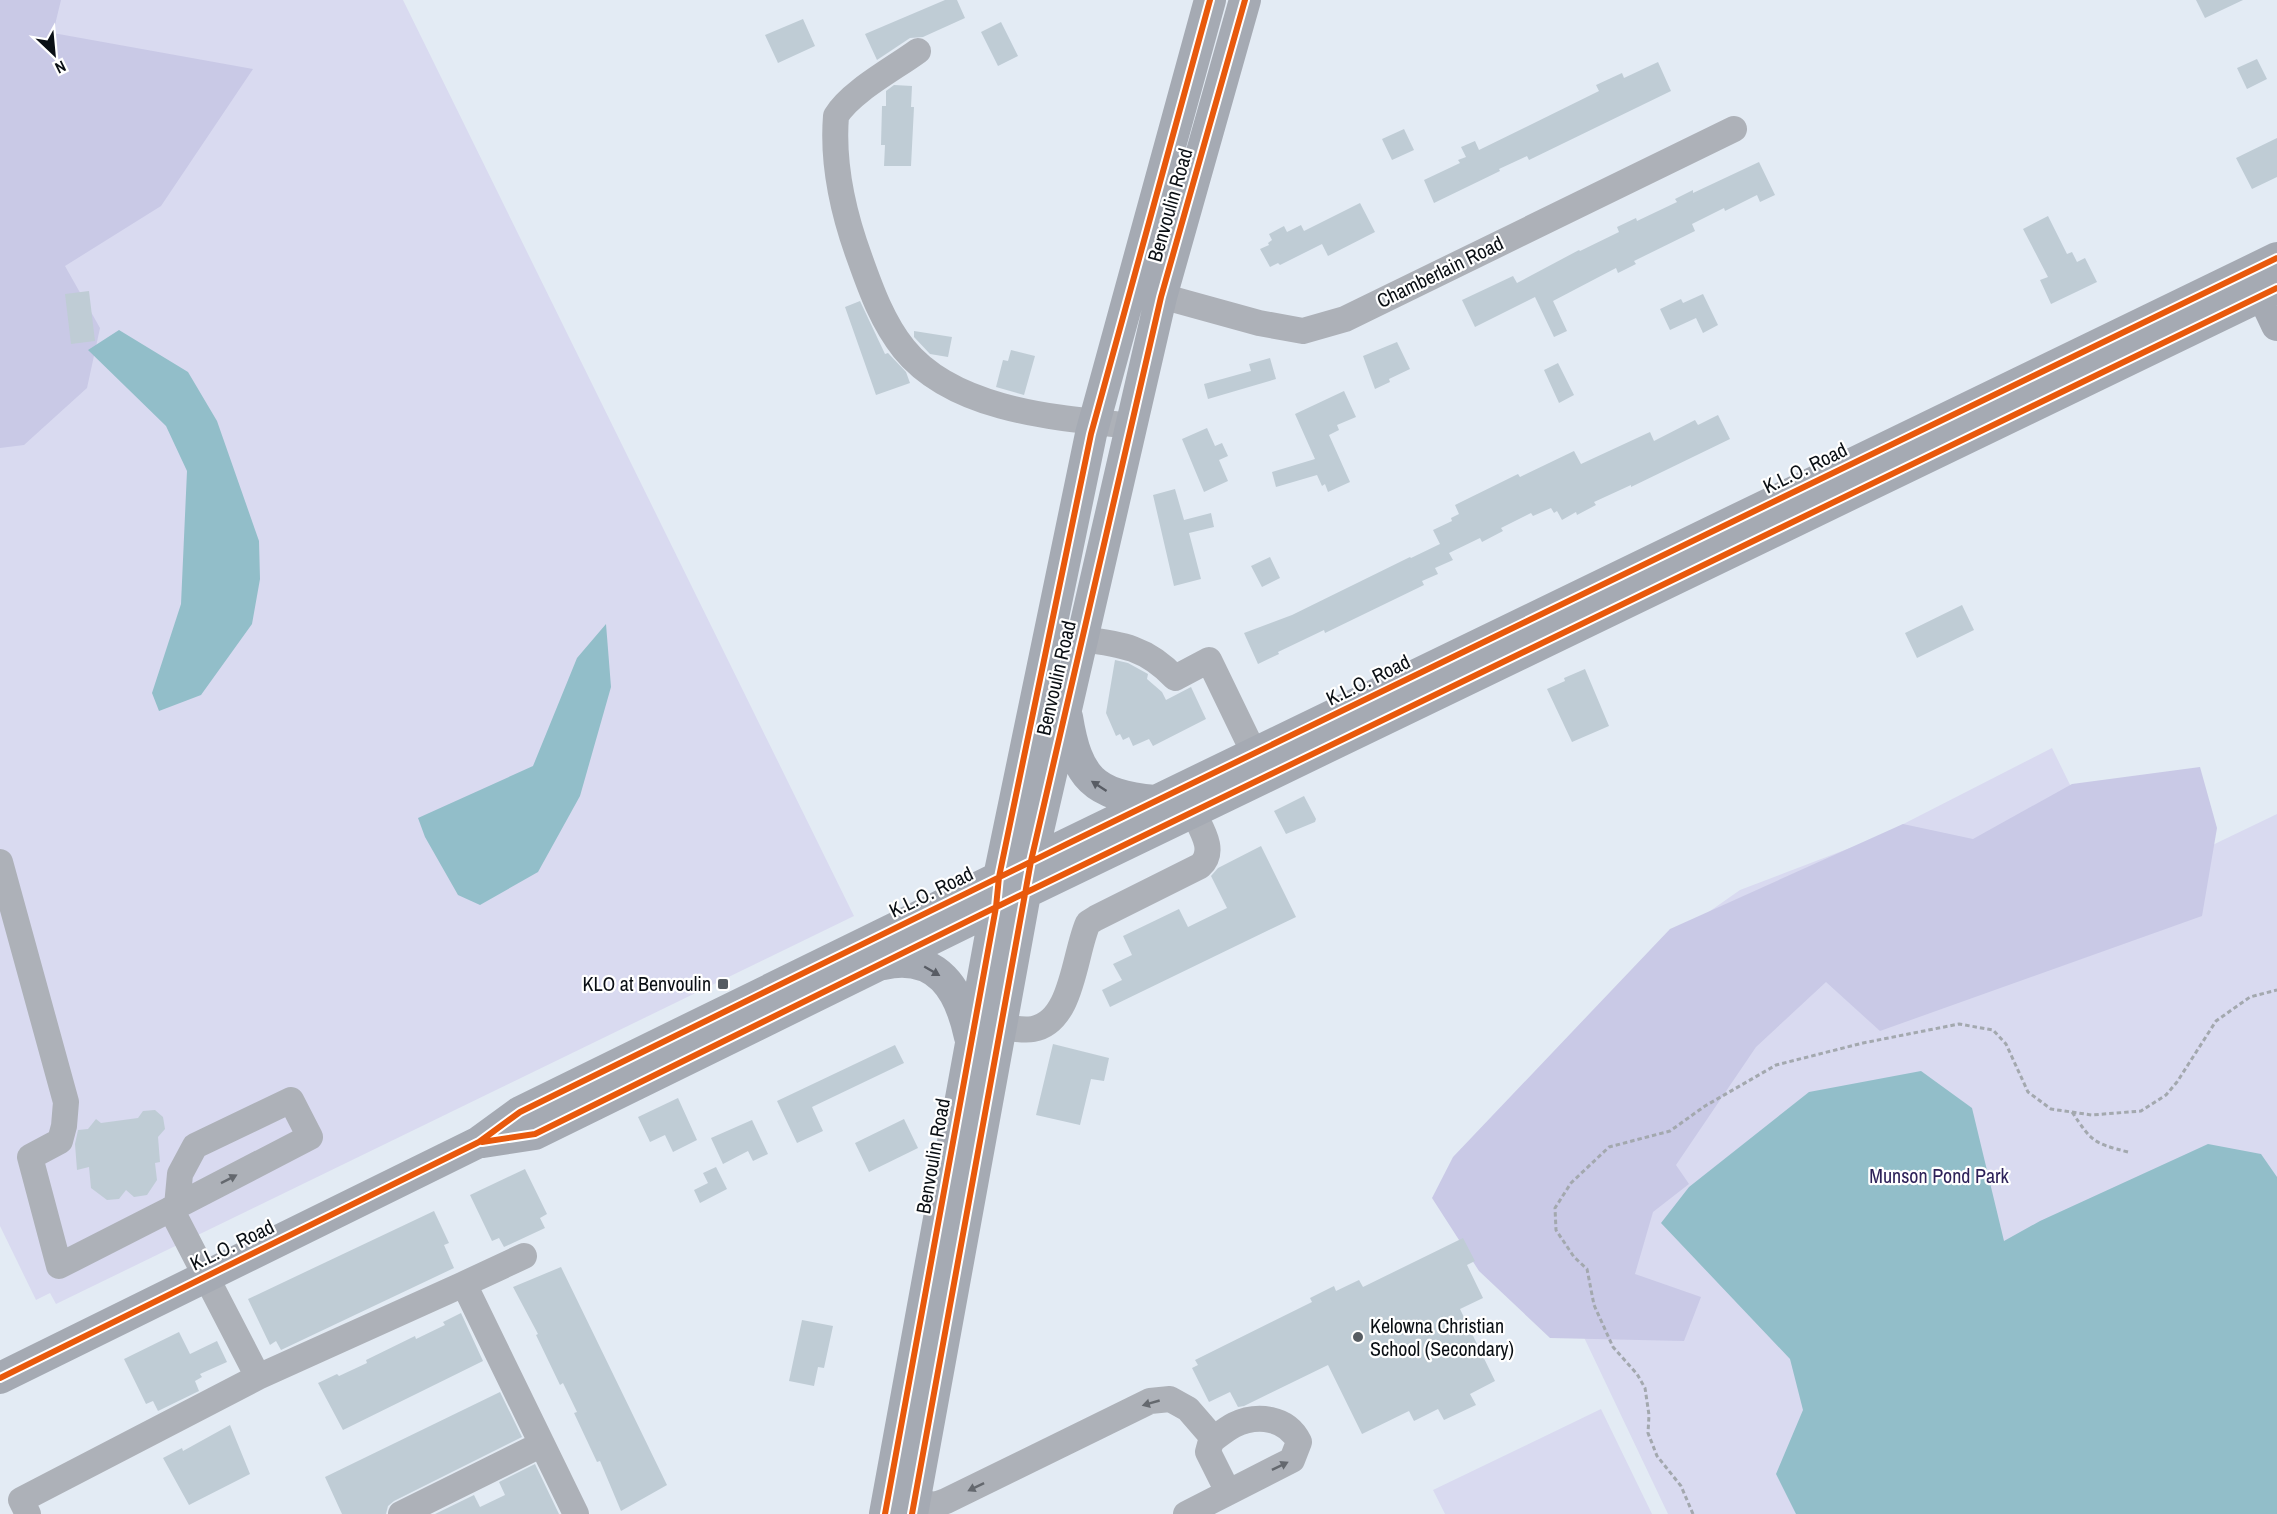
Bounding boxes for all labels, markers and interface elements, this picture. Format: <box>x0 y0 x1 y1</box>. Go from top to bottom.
north arrow <box>24 24 84 84</box>
text: N <box>51 56 70 79</box>
street label: Benvoulin Road <box>1140 145 1199 265</box>
street label: Chamberlain Road <box>1372 229 1508 314</box>
street label: K.L.O. Road <box>1758 436 1851 499</box>
street label: Benvoulin Road <box>1029 618 1082 738</box>
street label: K.L.O. Road <box>1321 648 1414 711</box>
one-way arrow <box>1091 781 1108 792</box>
street label: K.L.O. Road <box>884 860 977 923</box>
one-way arrow <box>924 966 941 977</box>
place label: KLO at Benvoulin <box>582 970 711 997</box>
marker: KLO at Benvoulin <box>716 977 730 991</box>
street label: Benvoulin Road <box>909 1096 956 1216</box>
park label: Munson Pond Park <box>1869 1162 2010 1189</box>
one-way arrow <box>221 1174 238 1184</box>
street label: K.L.O. Road <box>185 1213 278 1276</box>
place label: Kelowna Christian School (Secondary) <box>1370 1312 1514 1362</box>
marker: Kelowna Christian School (Secondary) <box>1351 1330 1365 1344</box>
one-way arrow <box>1142 1399 1160 1408</box>
one-way arrow <box>1272 1461 1289 1470</box>
one-way arrow <box>967 1482 984 1491</box>

